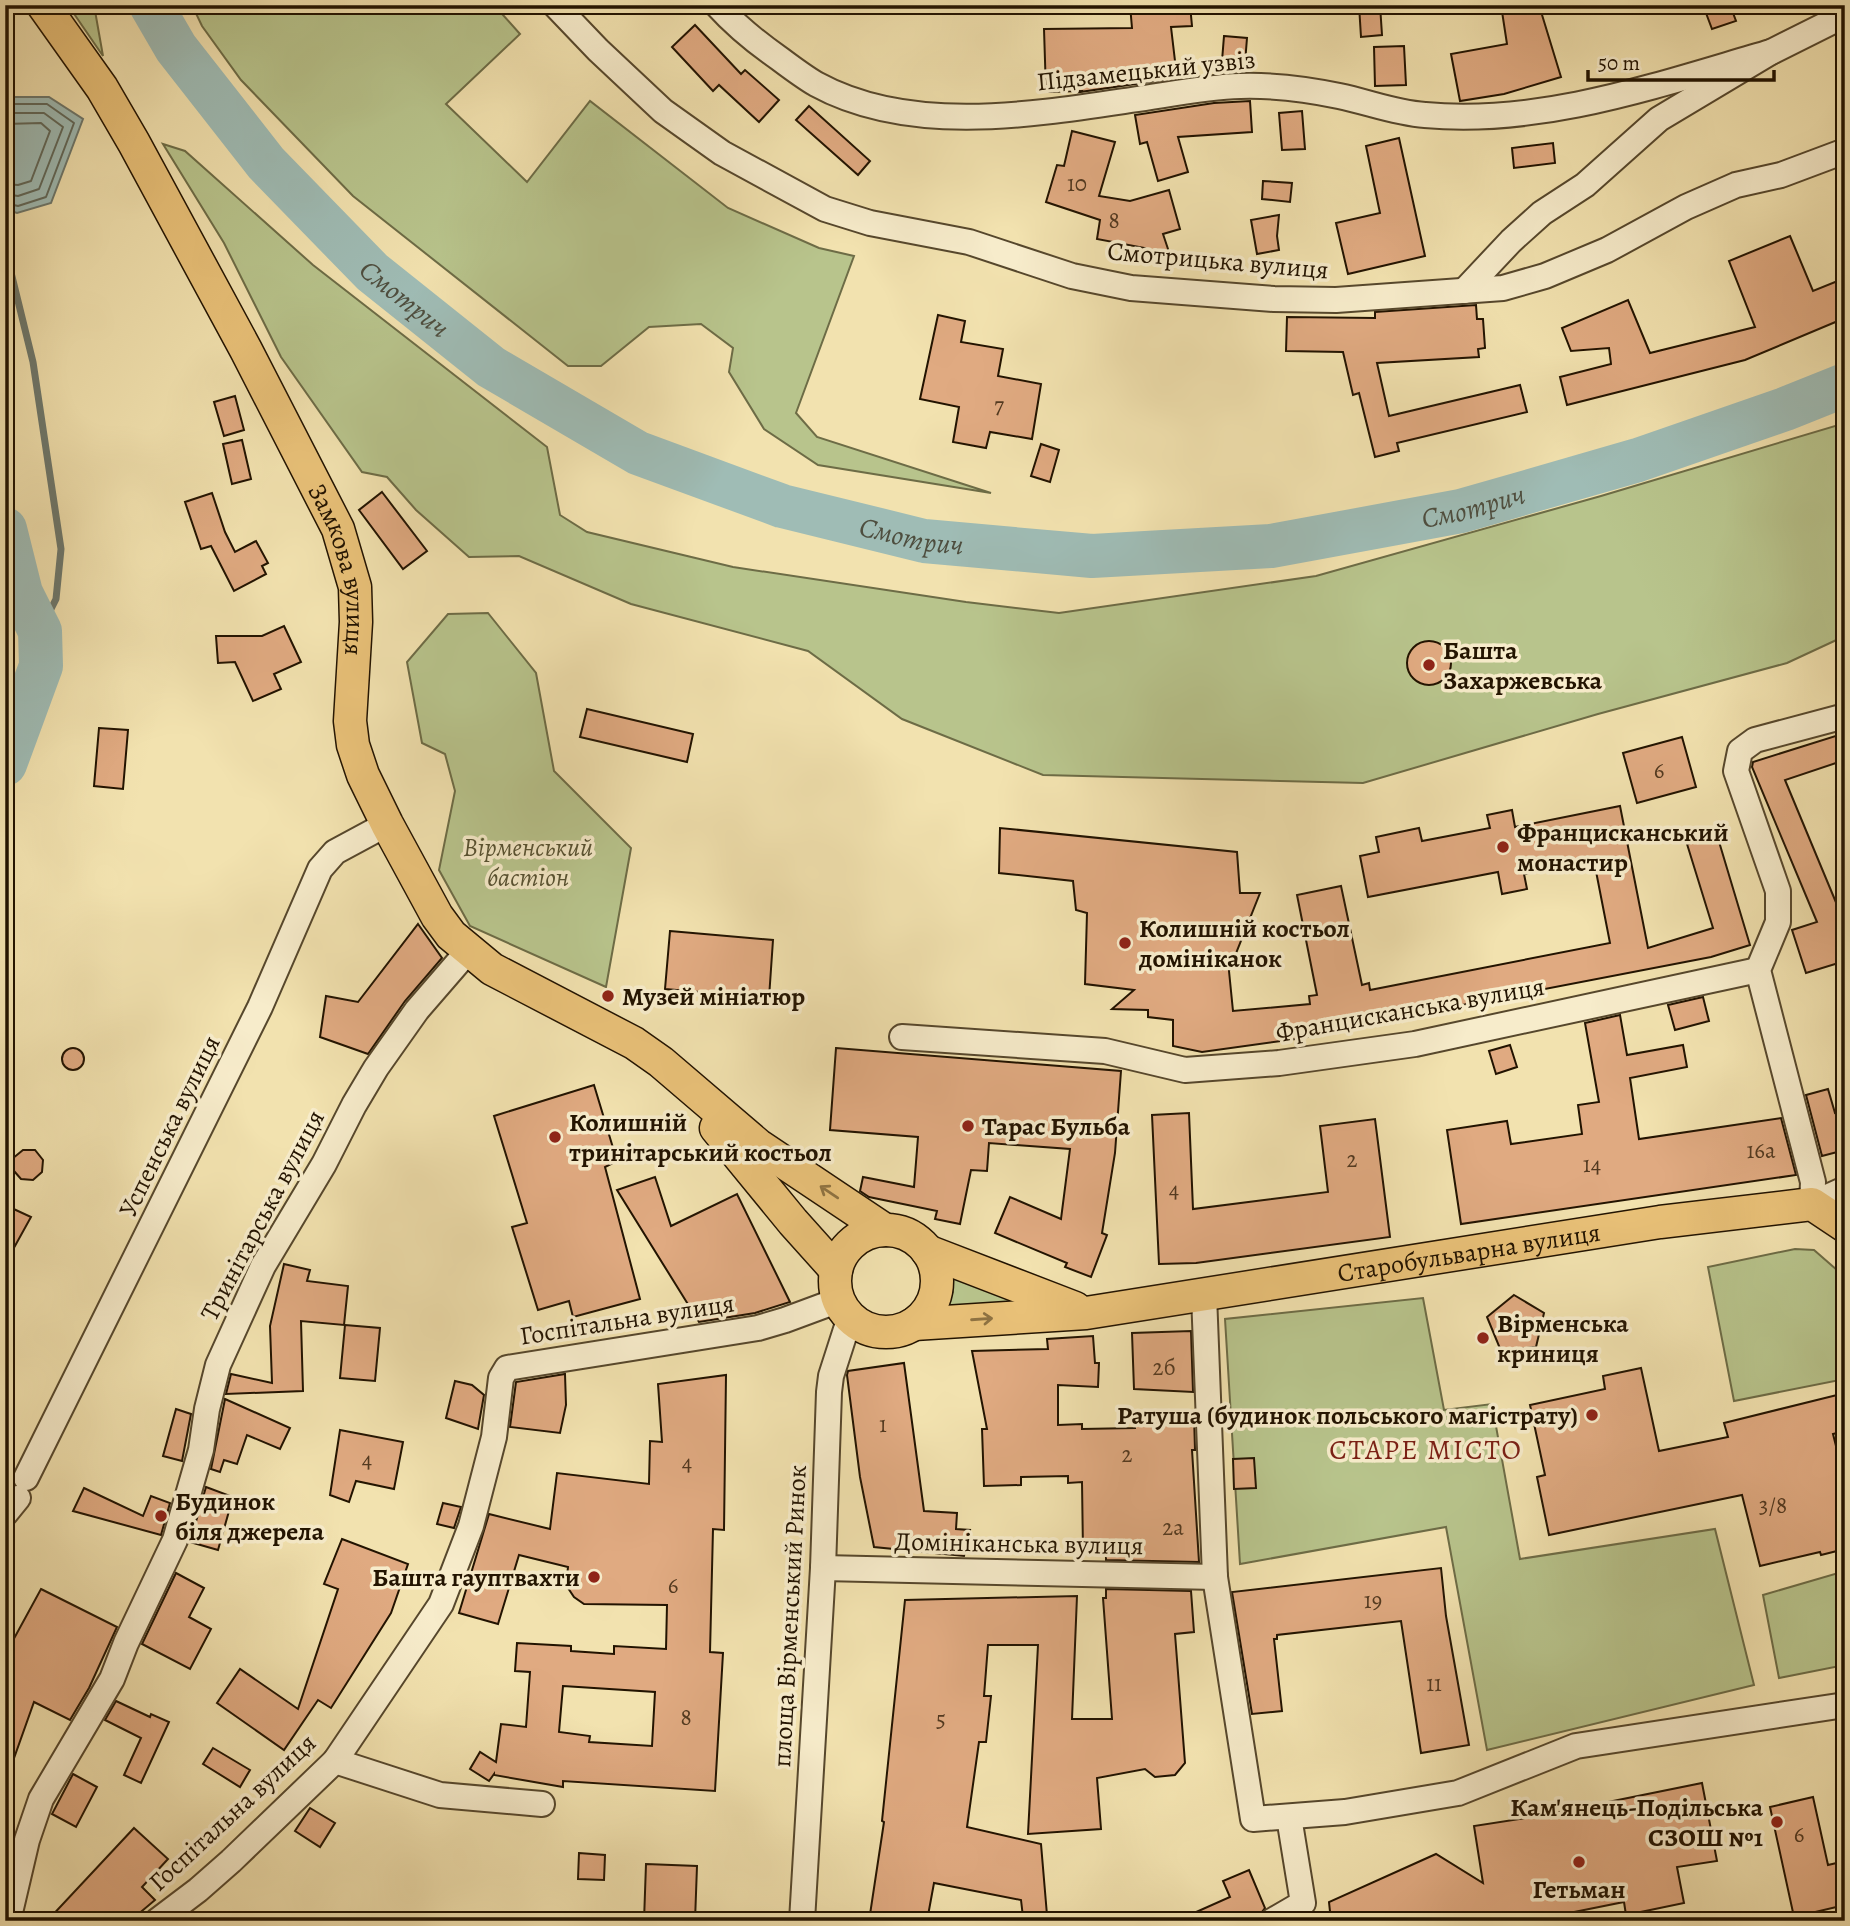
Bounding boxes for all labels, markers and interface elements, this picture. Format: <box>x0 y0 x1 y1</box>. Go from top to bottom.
scale bar <box>1588 38 1773 82</box>
street label: Підзамецький узвіз <box>1035 42 1257 99</box>
text: 50 m <box>1598 49 1640 77</box>
house number: 10 <box>1067 168 1087 199</box>
house number: 8 <box>1108 205 1120 236</box>
street label: Смотрицька вулиця <box>1106 233 1330 288</box>
water label: Смотрич <box>350 252 457 347</box>
house number: 7 <box>994 390 1004 421</box>
water label: Смотрич <box>1419 476 1529 538</box>
street label: Замкова вулиця <box>300 477 373 657</box>
water label: Смотрич <box>855 508 965 564</box>
place label: Башта Захаржевська <box>1443 633 1603 698</box>
marker: Башта Захаржевська <box>1421 657 1437 673</box>
house number: 6 <box>1654 755 1664 786</box>
place label: Францисканський монастир <box>1517 815 1729 880</box>
park label: Вірменський бастіон <box>463 830 593 895</box>
marker: Францисканський монастир <box>1495 839 1511 855</box>
place label: Колишній костьол домініканок <box>1138 911 1350 976</box>
marker: Колишній костьол домініканок <box>1117 935 1133 951</box>
street label: Францисканська вулиця <box>1273 969 1547 1050</box>
place label: Музей мініатюр <box>622 979 805 1014</box>
marker: Музей мініатюр <box>600 988 616 1004</box>
street label: Успенська вулиця <box>110 1030 229 1223</box>
street label: Тринітарська вулиця <box>192 1104 333 1327</box>
place label: Колишній тринітарський костьол <box>569 1105 832 1170</box>
place label: Тарас Бульба <box>982 1109 1131 1144</box>
marker: Тарас Бульба <box>960 1118 976 1134</box>
marker: Колишній тринітарський костьол <box>547 1129 563 1145</box>
house number: 16а <box>1746 1135 1776 1166</box>
house number: 2 <box>1347 1144 1358 1175</box>
house number: 14 <box>1583 1149 1601 1180</box>
house number: 4 <box>1169 1174 1179 1205</box>
one-way arrow <box>819 1185 839 1199</box>
street label: Старобульварна вулиця <box>1335 1215 1603 1291</box>
street label: Госпітальна вулиця <box>517 1285 737 1354</box>
place label: Вірменська криниця <box>1497 1306 1629 1371</box>
one-way arrow <box>971 1312 993 1325</box>
marker: Вірменська криниця <box>1475 1330 1491 1346</box>
house number: 2б <box>1153 1352 1176 1383</box>
place label: Ратуша (будинок польського магістрату) <box>1117 1398 1578 1433</box>
marker: Ратуша (будинок польського магістрату) <box>1584 1407 1600 1423</box>
house number: 1 <box>879 1409 887 1440</box>
district label: СТАРЕ МІСТО <box>1329 1431 1523 1469</box>
house number: 2 <box>1122 1439 1133 1470</box>
house number: 4 <box>362 1444 372 1475</box>
house number: 4 <box>682 1447 692 1478</box>
street label: площа Вірменський Ринок <box>764 1464 815 1768</box>
place label: Будинок біля джерела <box>175 1484 325 1549</box>
house number: 3/8 <box>1759 1490 1787 1521</box>
marker: Будинок біля джерела <box>153 1508 169 1524</box>
house number: 2а <box>1162 1512 1184 1543</box>
street label: Домініканська вулиця <box>894 1524 1144 1563</box>
place label: Башта гауптвахти <box>372 1560 580 1595</box>
marker: Башта гауптвахти <box>586 1569 602 1585</box>
house number: 6 <box>668 1570 678 1601</box>
house number: 19 <box>1364 1585 1382 1616</box>
house number: 11 <box>1426 1668 1442 1699</box>
house number: 8 <box>680 1702 692 1733</box>
house number: 5 <box>936 1704 946 1735</box>
street label: Госпітальна вулиця <box>141 1726 324 1899</box>
place label: Кам'янець-Подільська СЗОШ №1 <box>1510 1790 1764 1855</box>
marker: Кам'янець-Подільська СЗОШ №1 <box>1769 1814 1785 1830</box>
house number: 6 <box>1794 1819 1804 1850</box>
marker: Гетьман <box>1571 1854 1587 1870</box>
place label: Гетьман <box>1532 1872 1626 1907</box>

